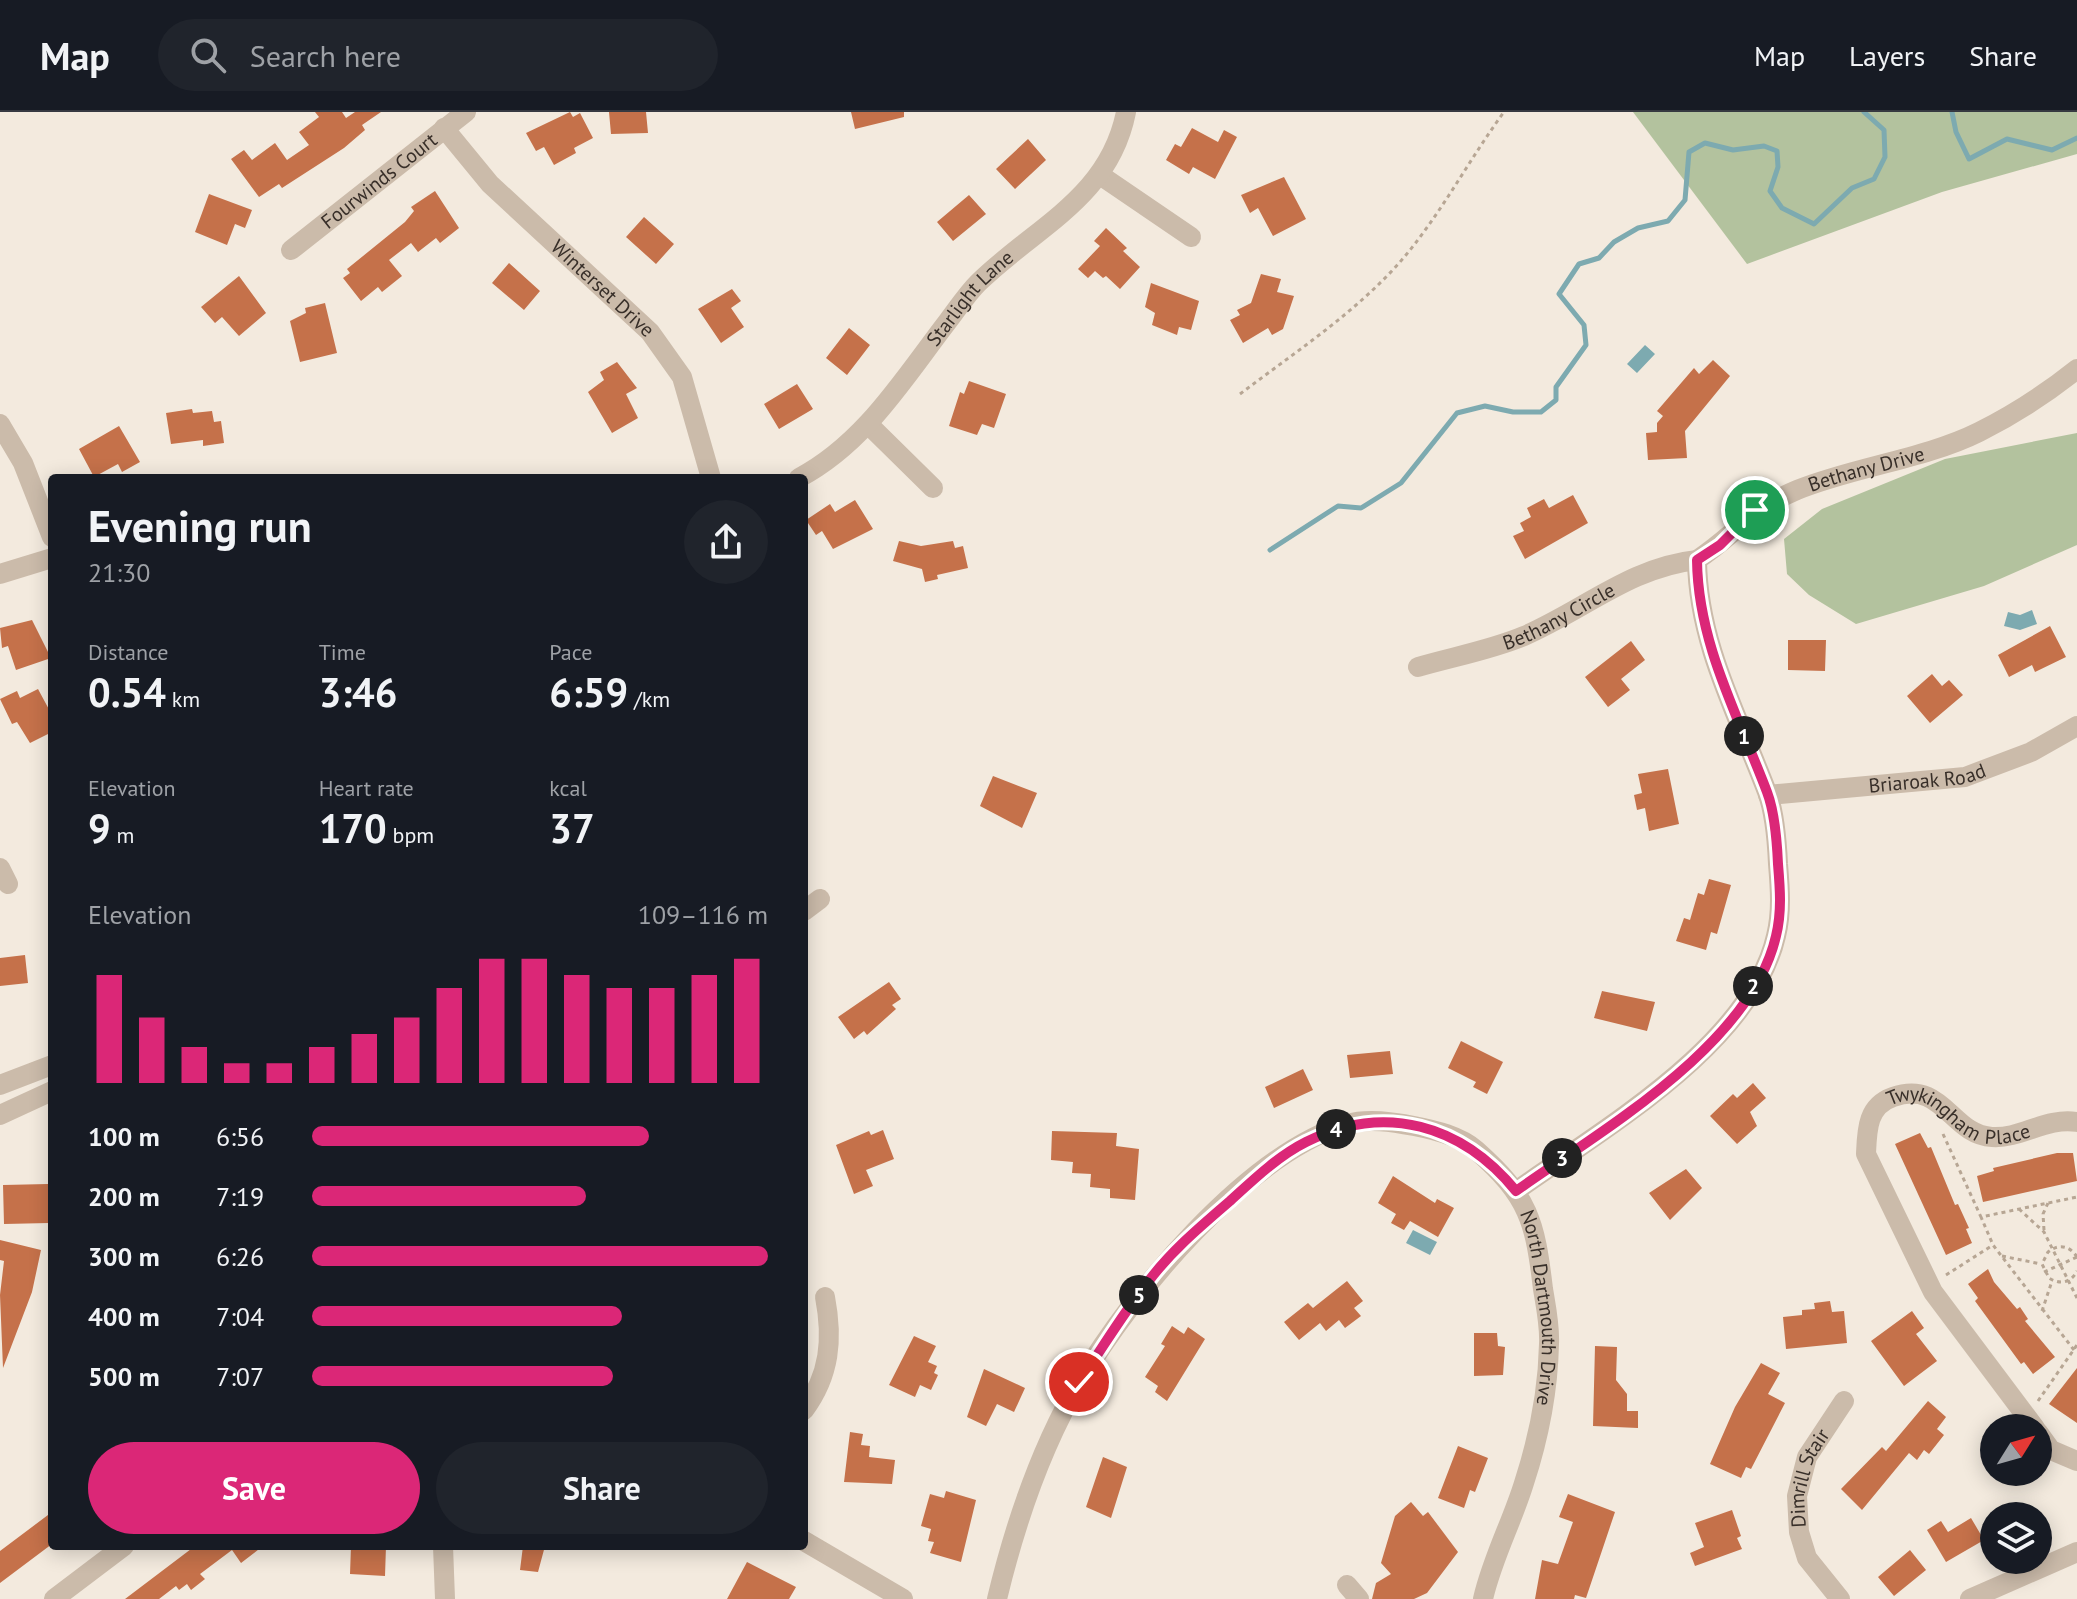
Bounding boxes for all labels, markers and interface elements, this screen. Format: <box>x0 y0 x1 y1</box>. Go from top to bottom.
search box <box>158 19 718 91</box>
text: Map <box>40 31 110 80</box>
icon: search <box>186 33 230 77</box>
text: Search here <box>250 36 401 75</box>
text: Map <box>1754 37 1805 74</box>
text: Layers <box>1849 37 1925 74</box>
text: Share <box>1969 37 2037 74</box>
street label: Fourwinds Court <box>316 127 442 234</box>
street label: Winterset Drive <box>545 234 660 343</box>
street label: Starlight Lane <box>921 244 1019 351</box>
street label: Bethany Drive <box>1805 440 1927 498</box>
pin <box>1721 476 1789 544</box>
icon: arrive <box>1733 488 1777 532</box>
text: Evening run <box>88 497 312 554</box>
button: share <box>684 500 768 584</box>
text: 21:30 <box>88 556 150 589</box>
street label: Bethany Circle <box>1499 577 1619 656</box>
text: Distance <box>88 638 169 666</box>
text: Time <box>319 638 366 666</box>
text: Pace <box>549 638 592 666</box>
text: 0.54 <box>88 666 166 718</box>
text: 3:46 <box>319 666 397 718</box>
text: 6:59 <box>549 666 628 718</box>
text: km <box>166 685 200 713</box>
text: /km <box>628 685 670 713</box>
pin: 1 <box>1724 716 1764 756</box>
text: 1 <box>1738 722 1750 750</box>
street label: Briaroak Road <box>1867 757 1989 799</box>
text: Elevation <box>88 774 176 802</box>
text: Heart rate <box>319 774 414 802</box>
text: kcal <box>549 774 587 802</box>
text: 9 <box>88 802 111 854</box>
text: 170 <box>319 802 387 854</box>
text: 37 <box>549 802 595 854</box>
text: m <box>111 821 134 849</box>
text: bpm <box>387 821 434 849</box>
text: Elevation <box>88 898 192 931</box>
text: 109–116 m <box>638 898 768 931</box>
pin: 2 <box>1733 966 1773 1006</box>
text: 2 <box>1747 972 1759 1000</box>
street label: Twykingham Place <box>1882 1080 2034 1150</box>
pin: 4 <box>1316 1109 1356 1149</box>
text: 4 <box>1330 1115 1342 1143</box>
text: 100 m <box>88 1120 160 1153</box>
text: 6:56 <box>216 1120 264 1153</box>
pin: 3 <box>1542 1138 1582 1178</box>
text: 3 <box>1556 1144 1568 1172</box>
text: 200 m <box>88 1180 160 1213</box>
text: 7:19 <box>216 1180 264 1213</box>
street label: North Dartmouth Drive <box>1514 1206 1562 1407</box>
text: 300 m <box>88 1240 160 1273</box>
text: 6:26 <box>216 1240 264 1273</box>
pin: 5 <box>1119 1275 1159 1315</box>
text: 5 <box>1133 1281 1145 1309</box>
text: 400 m <box>88 1300 160 1333</box>
text: 7:04 <box>216 1300 264 1333</box>
pin <box>1045 1348 1113 1416</box>
text: 500 m <box>88 1360 160 1393</box>
text: 7:07 <box>216 1360 264 1393</box>
icon: check <box>1057 1360 1101 1404</box>
north arrow <box>1980 1414 2052 1486</box>
map controls <box>1980 1414 2052 1574</box>
street label: Dimrill Stair <box>1784 1423 1835 1528</box>
button: Save <box>88 1442 420 1534</box>
button: Share <box>436 1442 768 1534</box>
button: layers <box>1980 1502 2052 1574</box>

